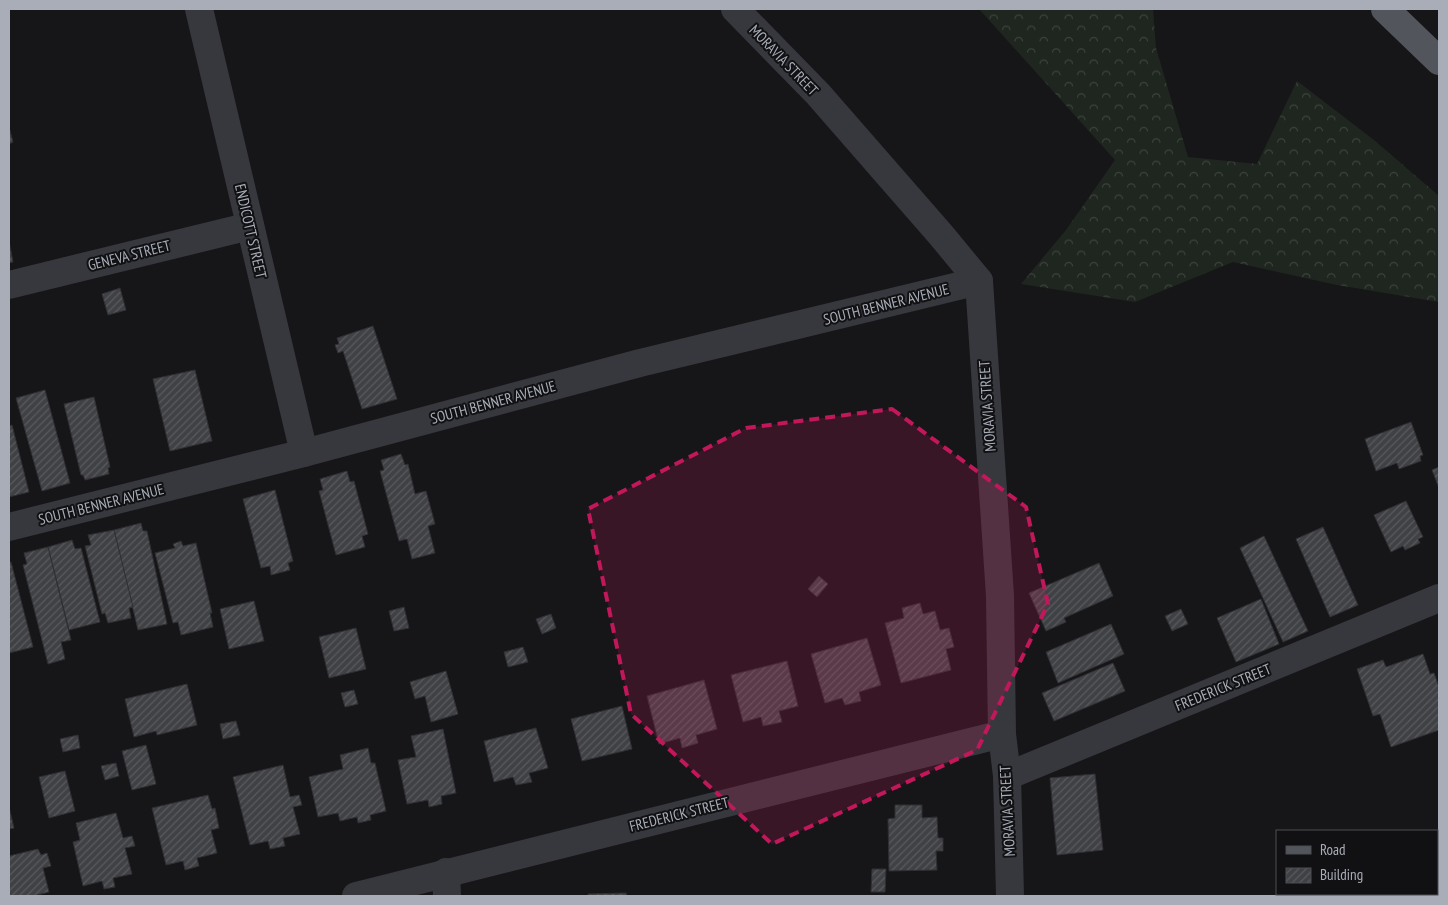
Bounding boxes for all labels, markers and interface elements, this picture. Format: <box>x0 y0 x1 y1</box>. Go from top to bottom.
street label: MORAVIA STREET <box>745 21 823 100</box>
street label: ENDICOTT STREET <box>231 182 271 280</box>
street label: GENEVA STREET <box>86 236 173 274</box>
street label: SOUTH BENNER AVENUE <box>821 279 951 329</box>
street label: MORAVIA STREET <box>974 360 1000 452</box>
street label: SOUTH BENNER AVENUE <box>428 376 558 428</box>
street label: SOUTH BENNER AVENUE <box>36 479 166 529</box>
street label: FREDERICK STREET <box>1172 659 1274 715</box>
street label: MORAVIA STREET <box>995 765 1019 857</box>
street label: FREDERICK STREET <box>627 792 731 836</box>
legend <box>1276 830 1438 895</box>
text: Road <box>1320 840 1346 859</box>
text: Building <box>1320 865 1363 884</box>

